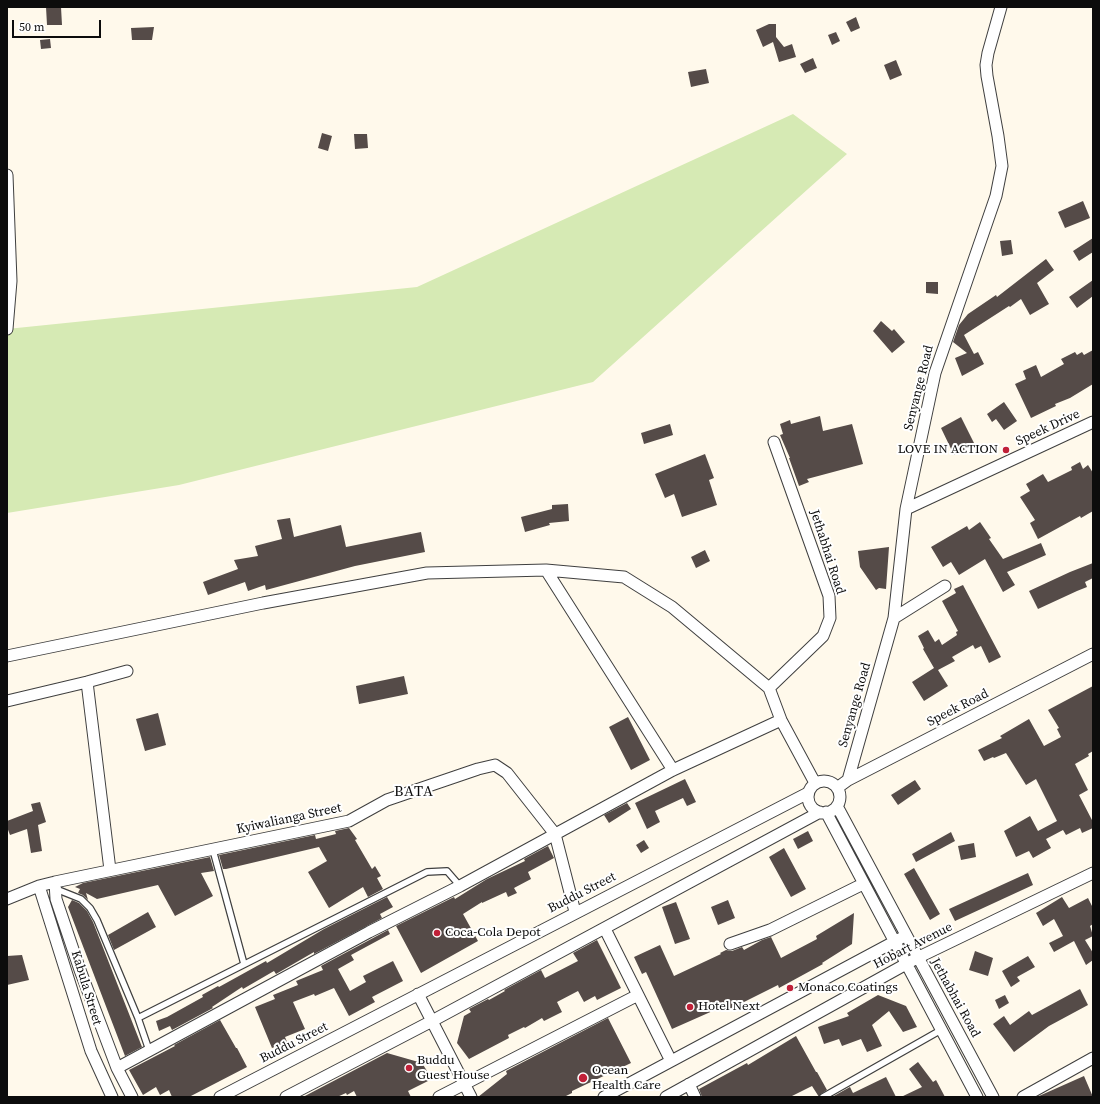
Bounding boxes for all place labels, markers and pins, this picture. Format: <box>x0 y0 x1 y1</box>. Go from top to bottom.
place label: LOVE IN ACTION <box>898 442 998 458</box>
marker: LOVE IN ACTION <box>1001 445 1011 455</box>
place label: Coca-Cola Depot <box>445 925 540 941</box>
marker: Coca-Cola Depot <box>432 928 442 938</box>
place label: Monaco Coatings <box>798 980 898 996</box>
marker: Monaco Coatings <box>785 983 795 993</box>
place label: Hotel Next <box>698 999 760 1015</box>
marker: Hotel Next <box>685 1002 695 1012</box>
place label: Buddu Guest House <box>417 1053 490 1084</box>
marker: Buddu Guest House <box>404 1063 414 1073</box>
place label: Ocean Health Care <box>592 1063 661 1094</box>
marker: Ocean Health Care <box>577 1072 589 1084</box>

